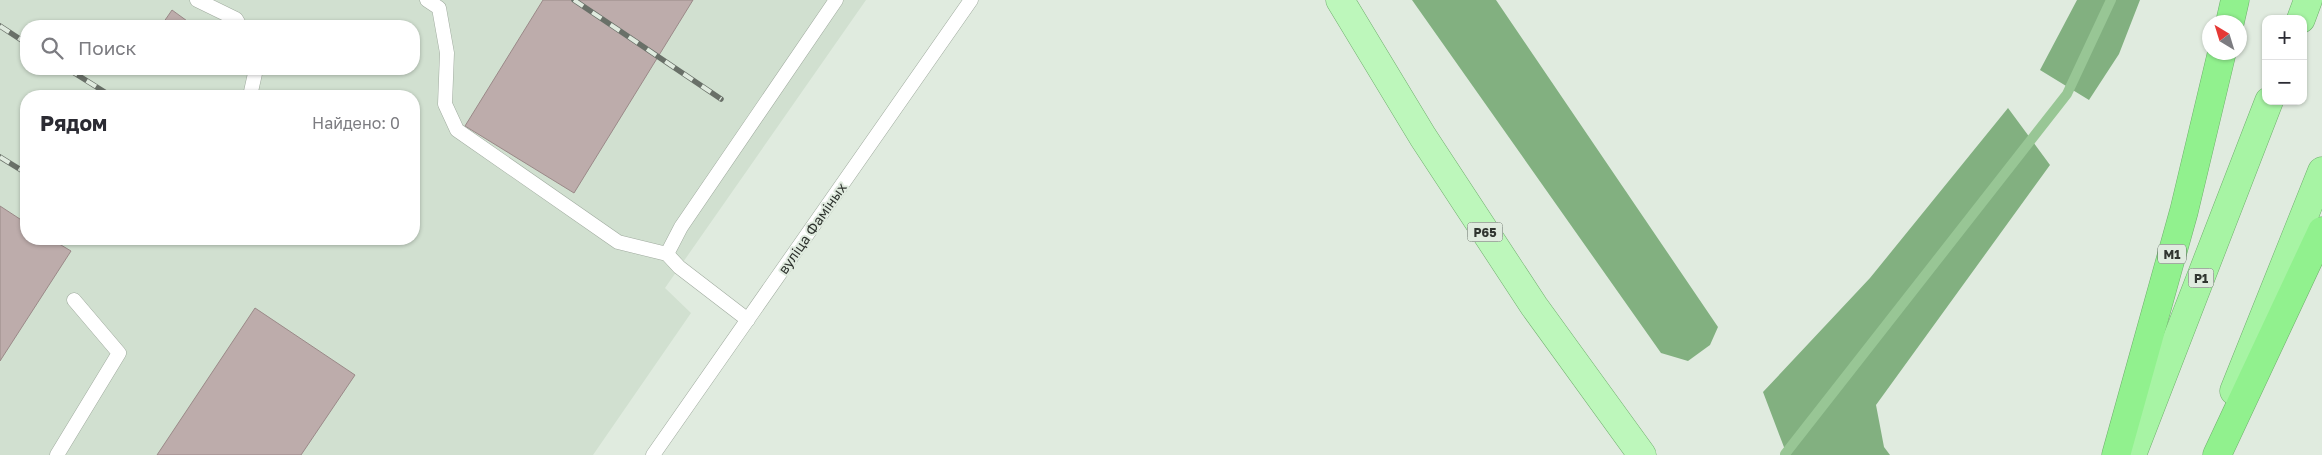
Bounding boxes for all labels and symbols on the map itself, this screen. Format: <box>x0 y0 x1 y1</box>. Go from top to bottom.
north arrow <box>2202 15 2247 60</box>
street label: вуліца Фаміных <box>774 179 850 277</box>
road number: Р65 <box>1468 222 1502 242</box>
road number: М1 <box>2158 244 2186 264</box>
road number: Р1 <box>2188 268 2214 288</box>

